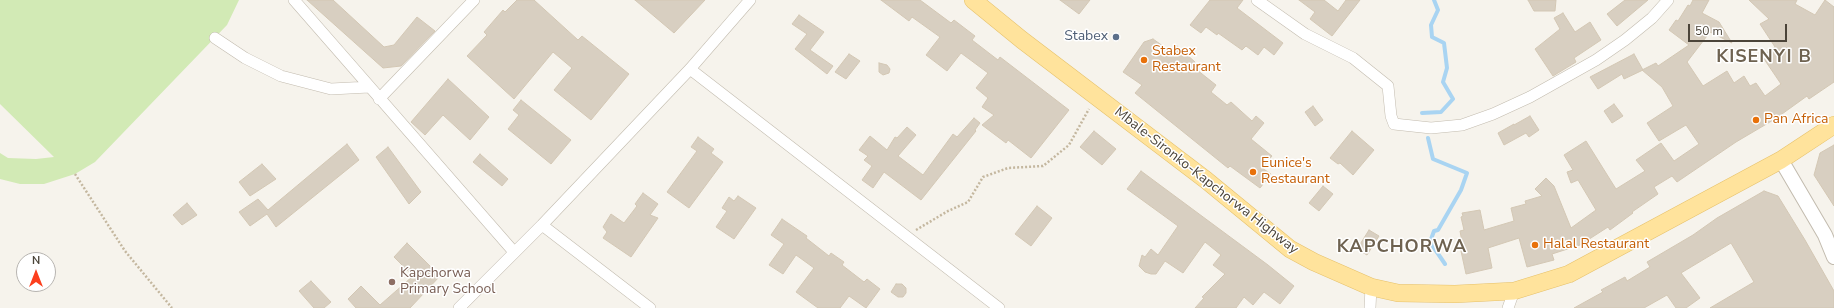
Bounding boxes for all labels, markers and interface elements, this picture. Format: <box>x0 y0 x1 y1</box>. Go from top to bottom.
scale bar <box>1690 16 1789 42</box>
text: 50 m <box>1695 23 1723 39</box>
place label: Stabex <box>1064 29 1108 45</box>
marker: Stabex <box>1111 32 1121 42</box>
place label: Stabex Restaurant <box>1152 44 1221 76</box>
district label: KISENYI B <box>1716 47 1812 69</box>
marker: Stabex Restaurant <box>1139 55 1149 65</box>
street label: Mbale-Sironko-Kapchorwa Highway <box>1111 104 1301 258</box>
place label: Pan Africa <box>1764 112 1828 128</box>
marker: Pan Africa <box>1751 115 1761 125</box>
place label: Eunice's Restaurant <box>1261 156 1330 188</box>
marker: Eunice's Restaurant <box>1248 167 1258 177</box>
district label: KAPCHORWA <box>1337 237 1467 259</box>
place label: Halal Restaurant <box>1543 237 1649 253</box>
marker: Halal Restaurant <box>1530 240 1540 250</box>
north arrow <box>16 252 56 292</box>
text: N <box>32 253 40 268</box>
place label: Kapchorwa Primary School <box>400 266 495 298</box>
marker: Kapchorwa Primary School <box>387 277 397 287</box>

